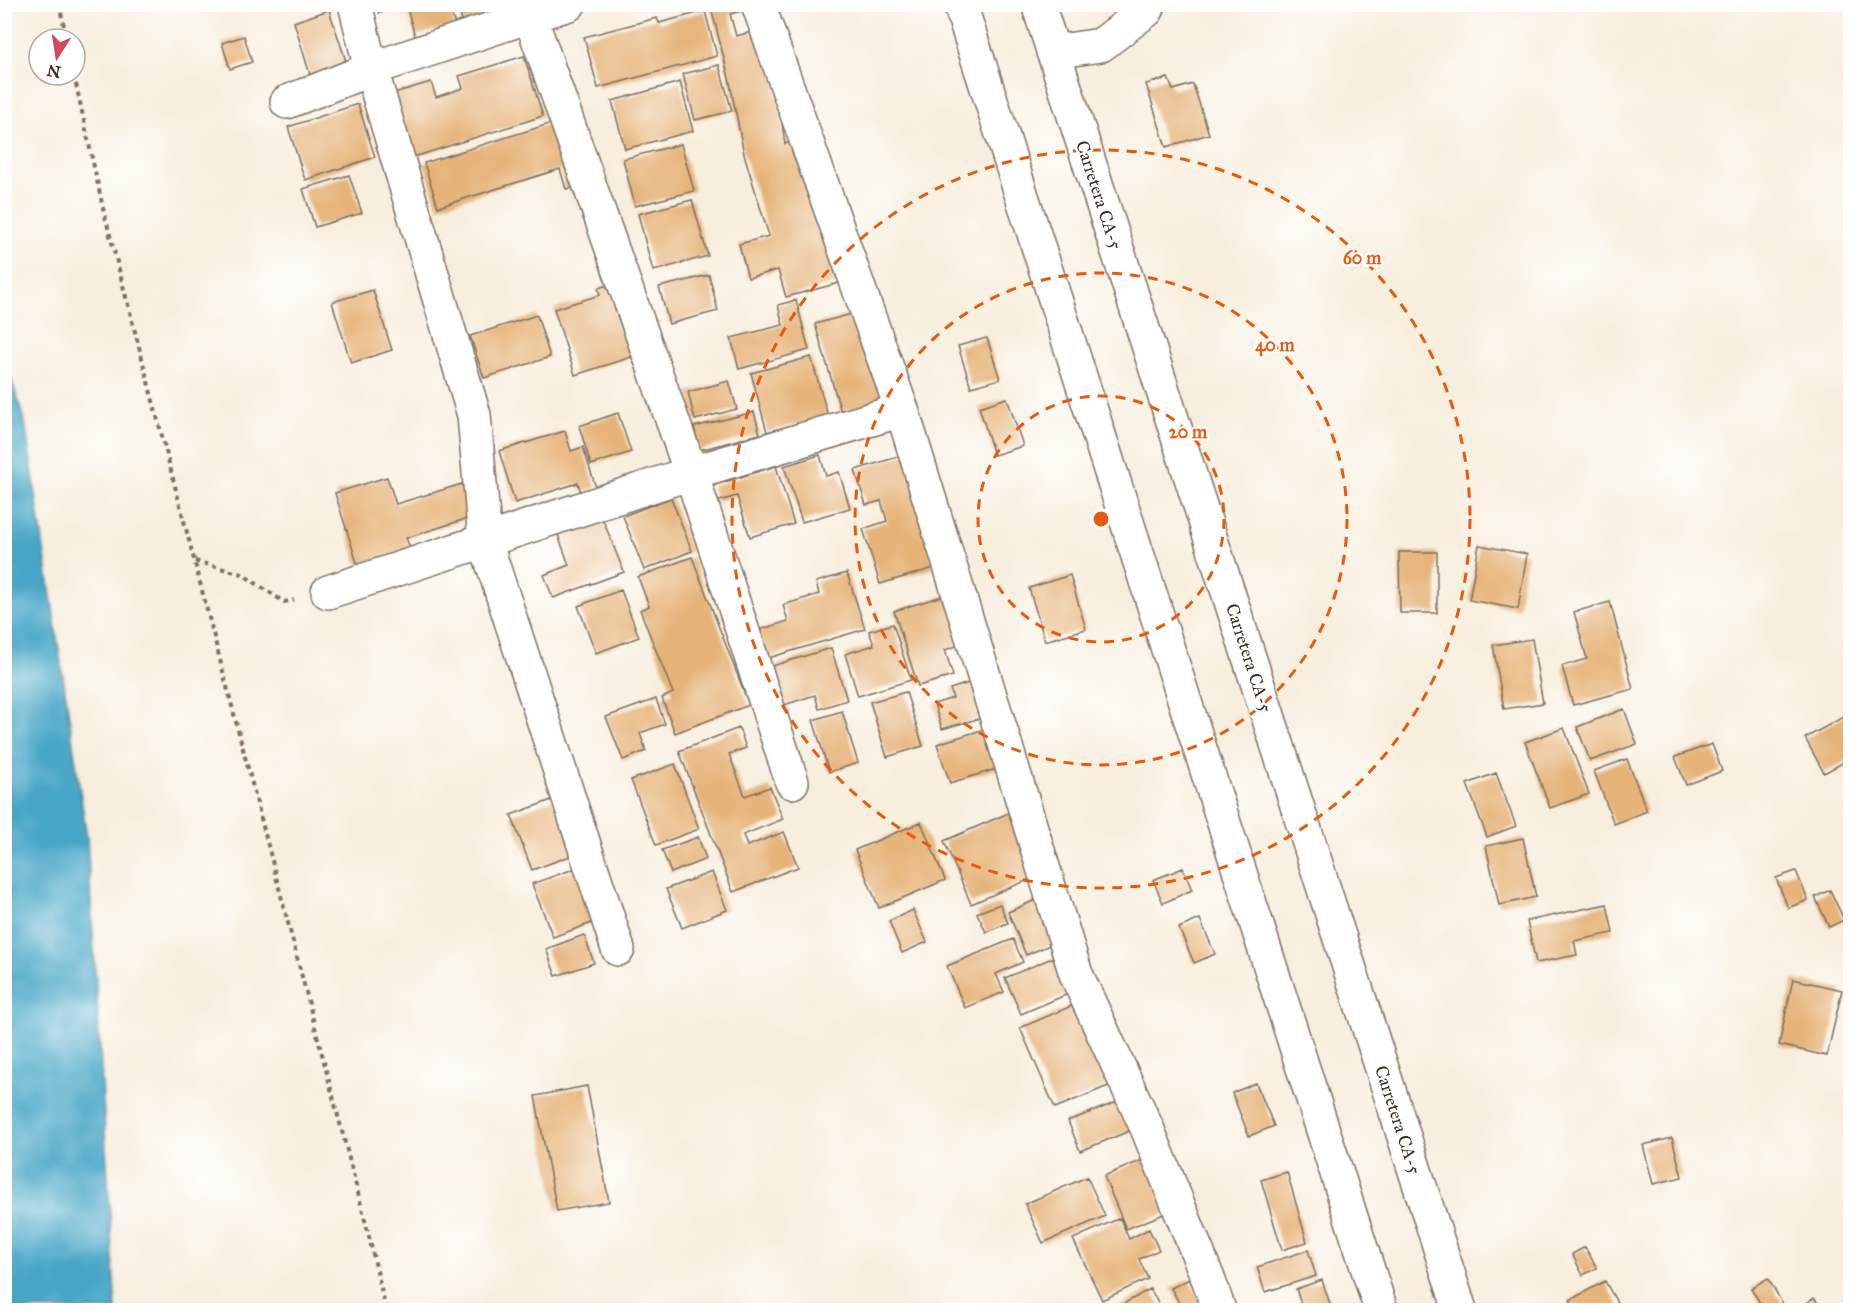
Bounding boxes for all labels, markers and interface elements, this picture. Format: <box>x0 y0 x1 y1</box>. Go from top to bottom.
north arrow <box>27 27 87 87</box>
text: N <box>45 60 63 82</box>
street label: Carretera CA-5 <box>1071 138 1127 253</box>
text: 60 m <box>1343 247 1382 269</box>
text: 40 m <box>1255 334 1296 357</box>
text: 20 m <box>1169 421 1208 443</box>
centre of rings <box>1091 509 1111 529</box>
street label: Carretera CA-5 <box>1221 601 1277 716</box>
street label: Carretera CA-5 <box>1370 1063 1426 1178</box>

